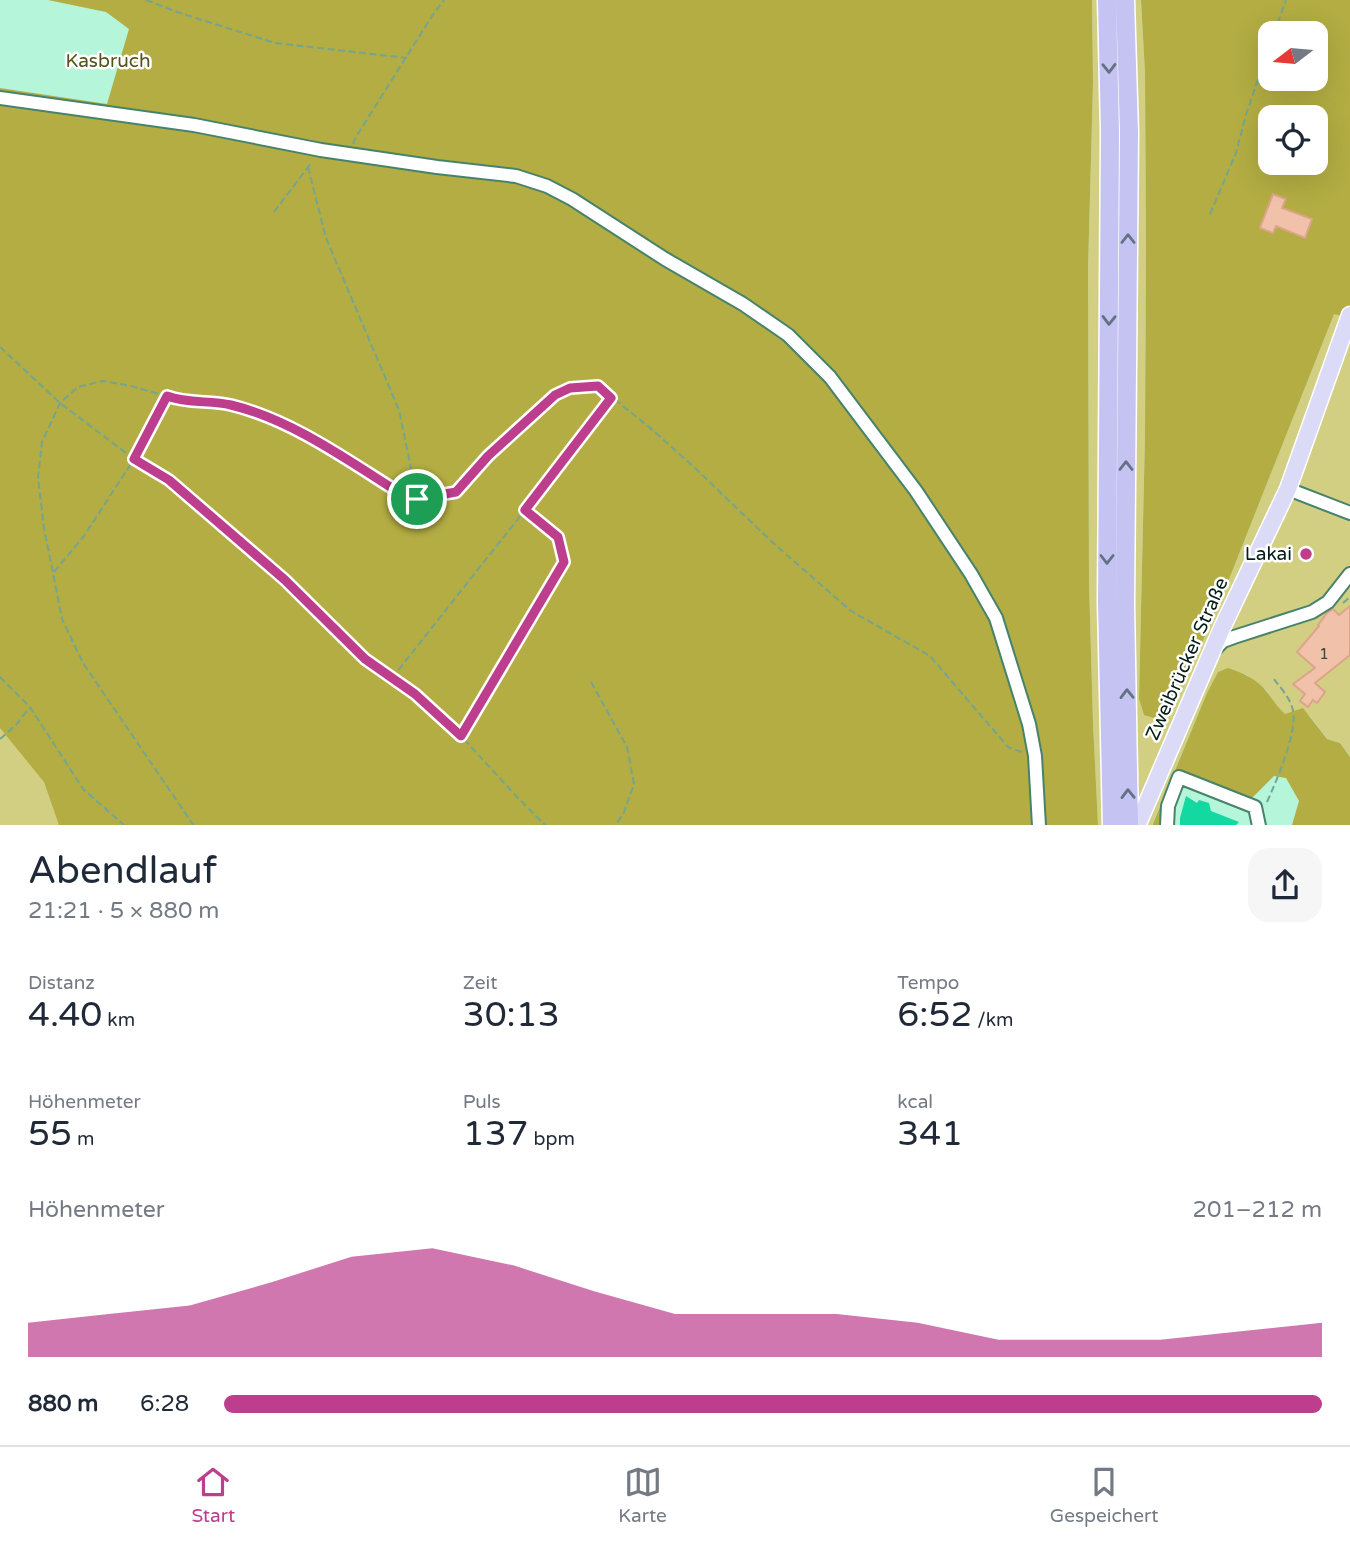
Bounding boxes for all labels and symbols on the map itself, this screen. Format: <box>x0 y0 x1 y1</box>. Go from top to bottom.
north arrow <box>1258 21 1328 91</box>
park label: Kasbruch <box>65 50 151 72</box>
one-way arrow <box>1101 63 1117 74</box>
one-way arrow <box>1120 233 1136 243</box>
one-way arrow <box>1101 315 1116 326</box>
one-way arrow <box>1118 460 1134 471</box>
pin <box>387 469 447 529</box>
place label: Lakai <box>1245 543 1292 565</box>
marker: Lakai <box>1298 546 1314 562</box>
one-way arrow <box>1099 554 1115 565</box>
street label: Zweibrücker Straße <box>1141 574 1233 744</box>
house number: 1 <box>1319 644 1329 664</box>
one-way arrow <box>1119 688 1135 698</box>
one-way arrow <box>1121 788 1136 799</box>

